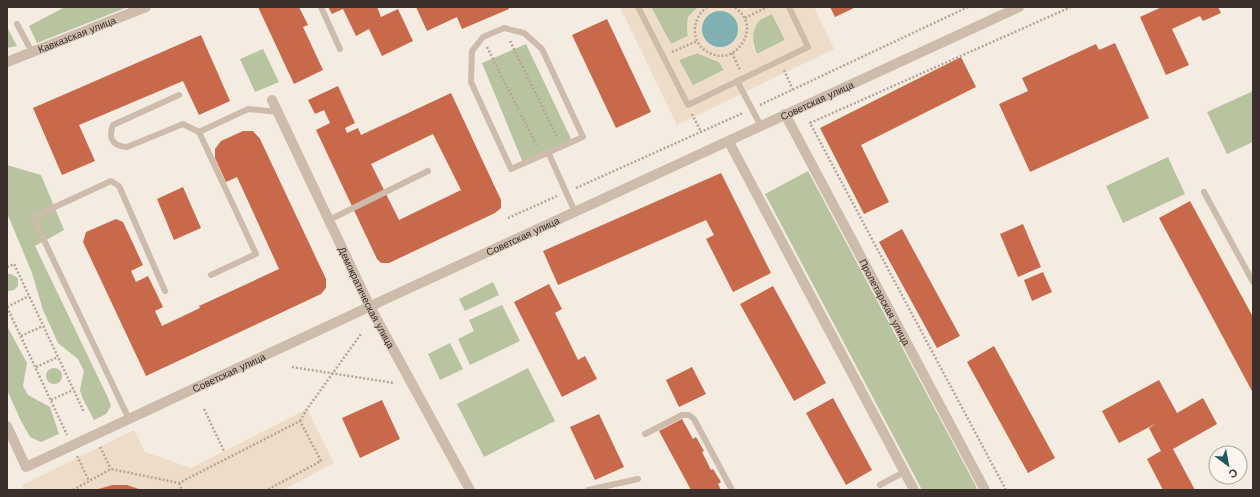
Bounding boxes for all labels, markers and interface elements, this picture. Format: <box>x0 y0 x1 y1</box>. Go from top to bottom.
street label: Кавказская улица <box>36 14 118 55</box>
street label: Советская улица <box>779 79 856 122</box>
street label: Советская улица <box>485 215 562 258</box>
street label: Демократическая улица <box>336 245 397 351</box>
street label: Пролетарская улица <box>857 257 912 348</box>
street label: Советская улица <box>191 351 268 395</box>
north arrow <box>1208 445 1248 485</box>
text: С <box>1226 465 1240 481</box>

